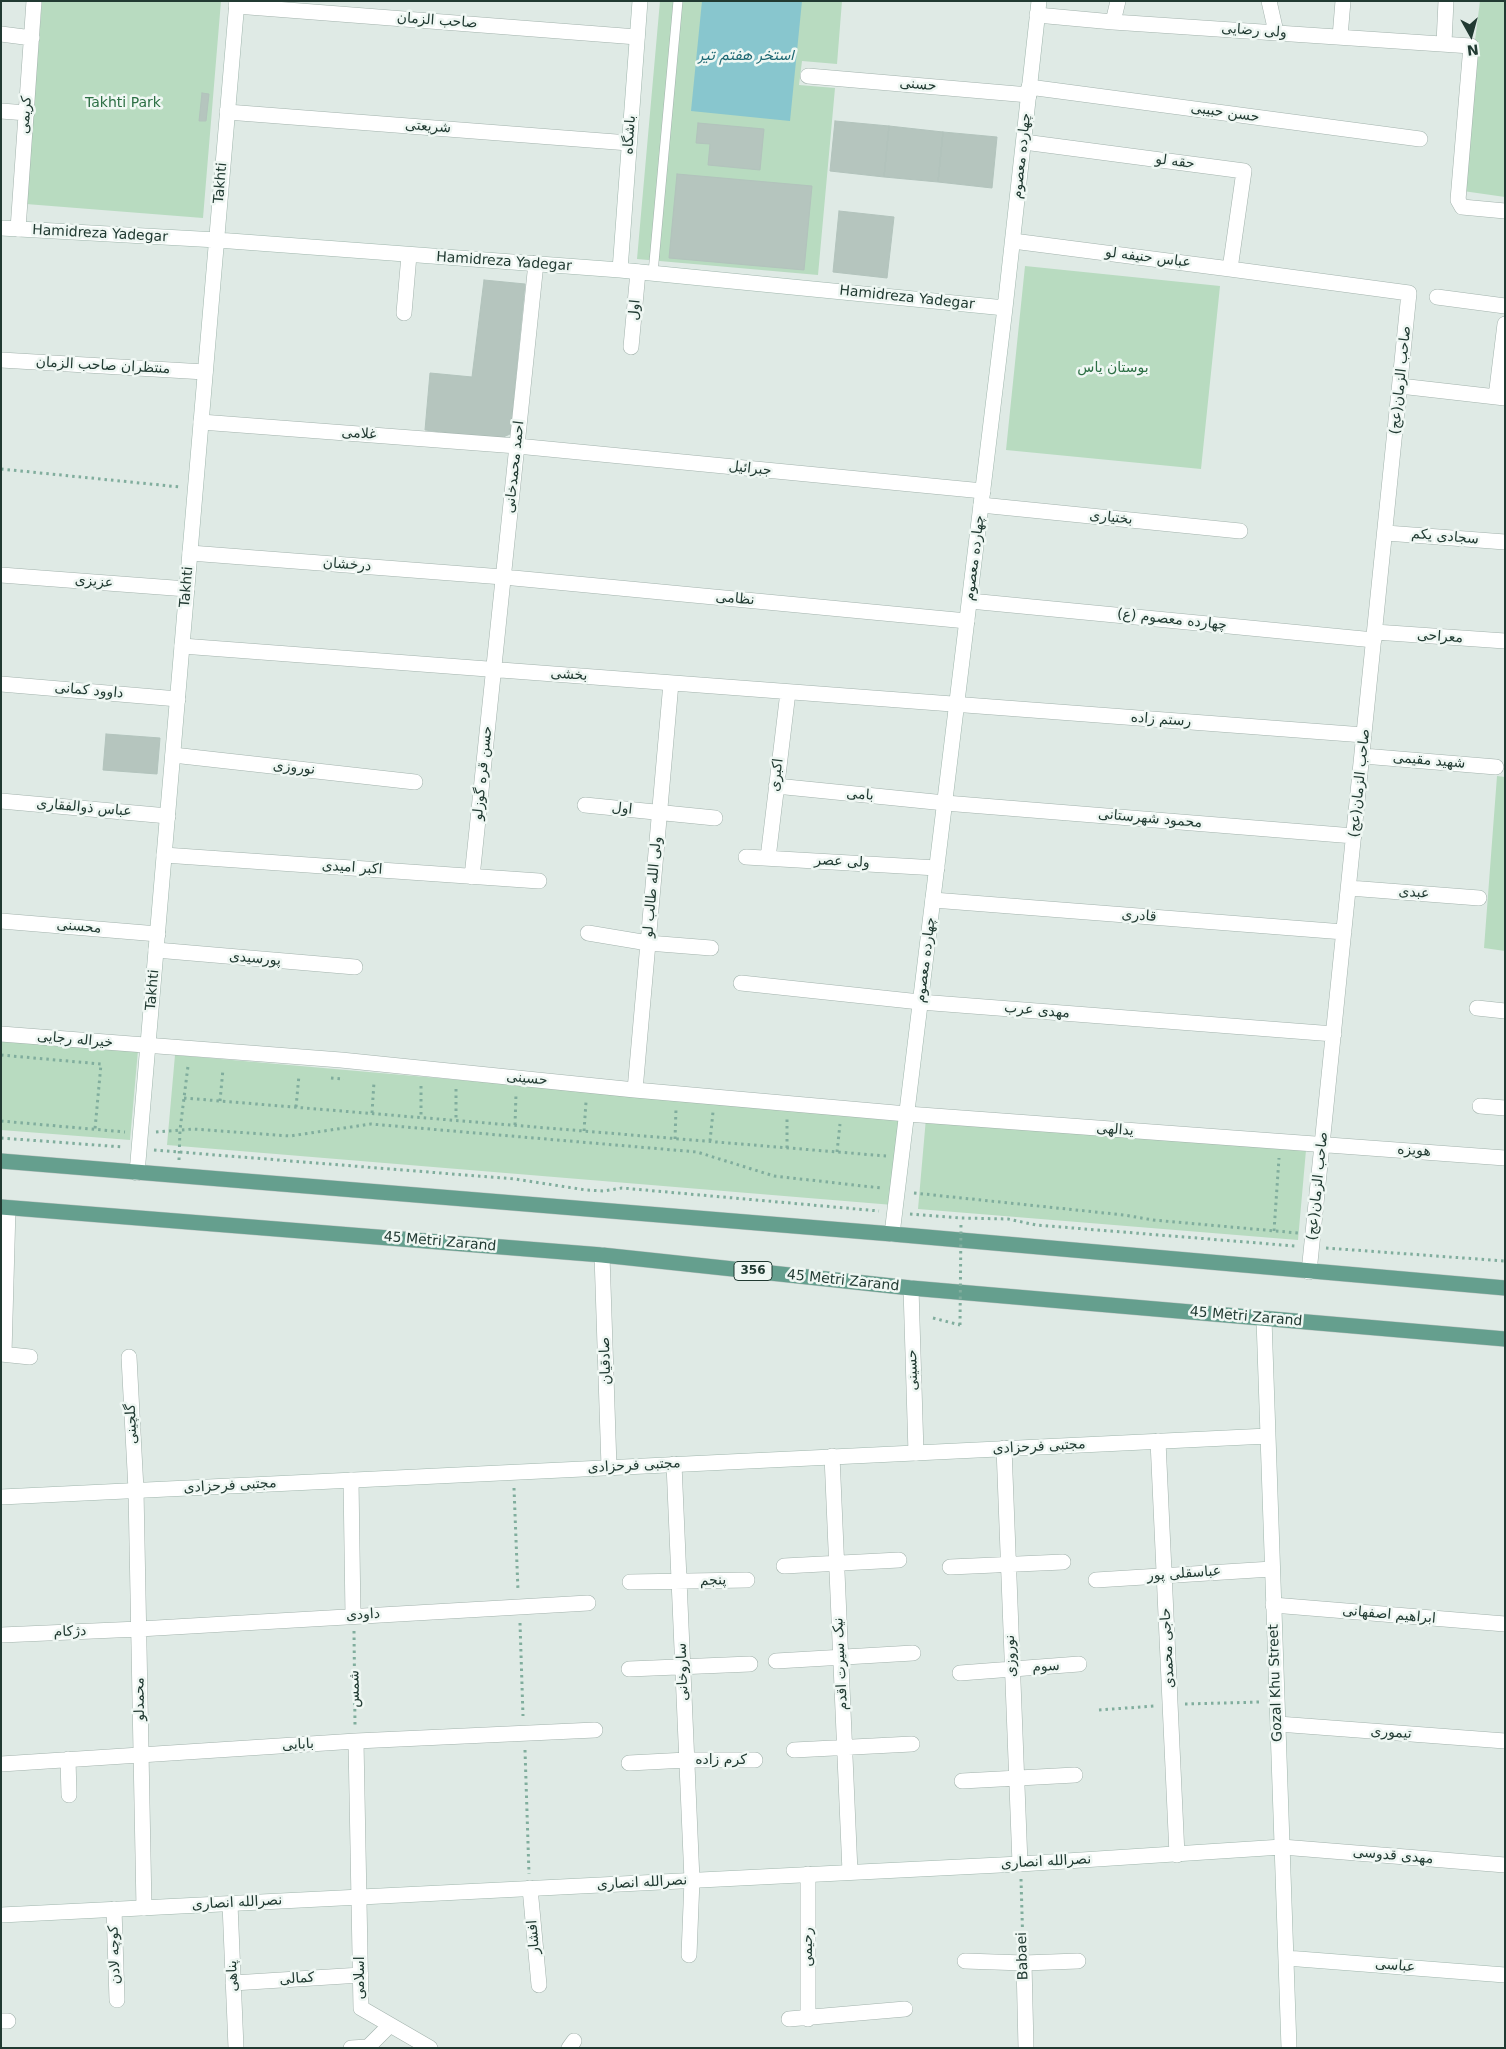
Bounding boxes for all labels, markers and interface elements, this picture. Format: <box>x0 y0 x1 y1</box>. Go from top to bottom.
street label: صاحب الزمان <box>396 10 478 32</box>
north arrow <box>1446 10 1496 60</box>
street label: ولی رضایی <box>1221 20 1287 42</box>
text: N <box>1466 41 1480 59</box>
water label: استخر هفتم تیر <box>698 47 794 65</box>
street label: حسنی <box>899 75 937 95</box>
street label: کریمی <box>16 95 36 135</box>
park label: Takhti Park <box>85 95 161 111</box>
street label: حسن حبیبی <box>1190 100 1260 126</box>
street label: چهارده معصوم <box>1009 112 1035 200</box>
street label: باشگاه <box>620 115 640 155</box>
street label: شریعتی <box>404 117 452 137</box>
street label: حقه لو <box>1155 151 1195 173</box>
street label: Takhti <box>211 162 231 204</box>
street label: Hamidreza Yadegar <box>32 222 168 246</box>
street label: عباس حنیفه لو <box>1104 244 1192 272</box>
street label: Hamidreza Yadegar <box>436 249 572 275</box>
street label: Hamidreza Yadegar <box>839 283 975 313</box>
street label: اول <box>626 299 644 321</box>
street label: صاحب الزمان(عج) <box>1387 325 1415 435</box>
street label: منتظران صاحب الزمان <box>35 354 171 378</box>
park label: بوستان یاس <box>1077 360 1149 376</box>
street label: احمد محمدخانی <box>502 420 528 514</box>
street label: غلامی <box>341 424 377 444</box>
street label: جبرائیل <box>728 458 772 480</box>
street label: بختیاری <box>1089 507 1133 529</box>
street label: چهارده معصوم <box>961 514 989 602</box>
street label: سجادی یکم <box>1411 526 1479 548</box>
street label: درخشان <box>322 555 372 575</box>
street label: Takhti <box>177 566 197 608</box>
street label: عزیزی <box>74 572 114 592</box>
street label: نظامی <box>715 589 755 609</box>
street label: چهارده معصوم (ع) <box>1116 606 1228 634</box>
street label: معراحی <box>1416 627 1464 647</box>
street label: بخشی <box>550 665 588 685</box>
street label: داوود کمانی <box>54 680 124 702</box>
street label: رستم زاده <box>1130 710 1192 730</box>
street label: حسن قره گوزلو <box>470 725 496 821</box>
street label: صاحب الزمان(عج) <box>1346 728 1374 838</box>
street label: شهید مقیمی <box>1392 749 1466 773</box>
street label: نوروزی <box>272 757 316 779</box>
street label: اکبری <box>767 757 787 793</box>
street label: بامی <box>846 785 874 805</box>
street label: عباس ذوالفقاری <box>36 795 132 821</box>
street label: اول <box>611 800 633 818</box>
street label: محمود شهرستانی <box>1097 806 1203 832</box>
street label: ولی الله طالب لو <box>640 836 666 938</box>
street label: ولی عصر <box>814 852 870 872</box>
street label: اکبر امیدی <box>321 857 383 879</box>
street label: عبدی <box>1398 884 1430 902</box>
street label: قادری <box>1121 906 1157 926</box>
street label: چهارده معصوم <box>912 916 940 1004</box>
street label: محسنی <box>56 917 102 937</box>
street label: پورسیدی <box>228 948 282 970</box>
street label: Takhti <box>143 969 163 1011</box>
street label: مهدی عرب <box>1003 1000 1071 1022</box>
street label: خیراله رجایی <box>36 1028 114 1052</box>
street label: حسینی <box>506 1068 548 1090</box>
street label: یدالهی <box>1096 1120 1134 1140</box>
street label: صاحب الزمان(عج) <box>1304 1131 1332 1241</box>
street label: هویزه <box>1397 1141 1431 1161</box>
street label: 45 Metri Zarand <box>383 1229 497 1255</box>
road number: 356 <box>734 1262 772 1280</box>
street label: 45 Metri Zarand <box>786 1267 900 1295</box>
street label: 45 Metri Zarand <box>1189 1304 1303 1330</box>
street label: صادقیان <box>597 1337 615 1385</box>
street label: حسینی <box>904 1349 922 1391</box>
street label: گلچینی <box>123 1403 141 1445</box>
street label: مجتبی فرحزادی <box>992 1436 1086 1458</box>
street label: مجتبی فرحزادی <box>587 1455 681 1477</box>
street label: مجتبی فرحزادی <box>183 1475 277 1497</box>
street label: عباسقلی پور <box>1146 1563 1222 1585</box>
street label: پنجم <box>699 1572 727 1590</box>
street label: ابراهیم اصفهانی <box>1341 1603 1437 1627</box>
street label: داودی <box>346 1606 380 1624</box>
street label: حاجی محمدی <box>1158 1607 1178 1689</box>
street label: نیک سیرت اقدم <box>830 1617 852 1711</box>
street label: دژکام <box>53 1623 87 1641</box>
street label: Gozal Khu Street <box>1266 1624 1286 1742</box>
street label: نوروزی <box>1002 1635 1020 1677</box>
street label: ساروخانی <box>674 1643 692 1701</box>
street label: سوم <box>1032 1658 1060 1676</box>
street label: شمس <box>346 1670 364 1708</box>
street label: محمدلو <box>131 1677 149 1721</box>
street label: تیموری <box>1370 1723 1412 1743</box>
street label: بابایی <box>282 1736 314 1754</box>
street label: کرم زاده <box>695 1752 747 1768</box>
street label: مهدی قدوسی <box>1352 1844 1434 1868</box>
street label: نصرالله انصاری <box>1000 1851 1092 1873</box>
street label: نصرالله انصاری <box>596 1872 688 1894</box>
street label: نصرالله انصاری <box>191 1892 283 1914</box>
street label: افشار <box>524 1919 544 1955</box>
street label: کوچه لادن <box>106 1925 124 1985</box>
street label: رحیمی <box>800 1927 816 1967</box>
street label: Babaei <box>1014 1932 1032 1980</box>
street label: اسلامی <box>352 1956 368 2000</box>
street label: عباسی <box>1374 1956 1416 1976</box>
street label: پناهی <box>224 1960 242 1992</box>
street label: کمالی <box>279 1969 315 1989</box>

